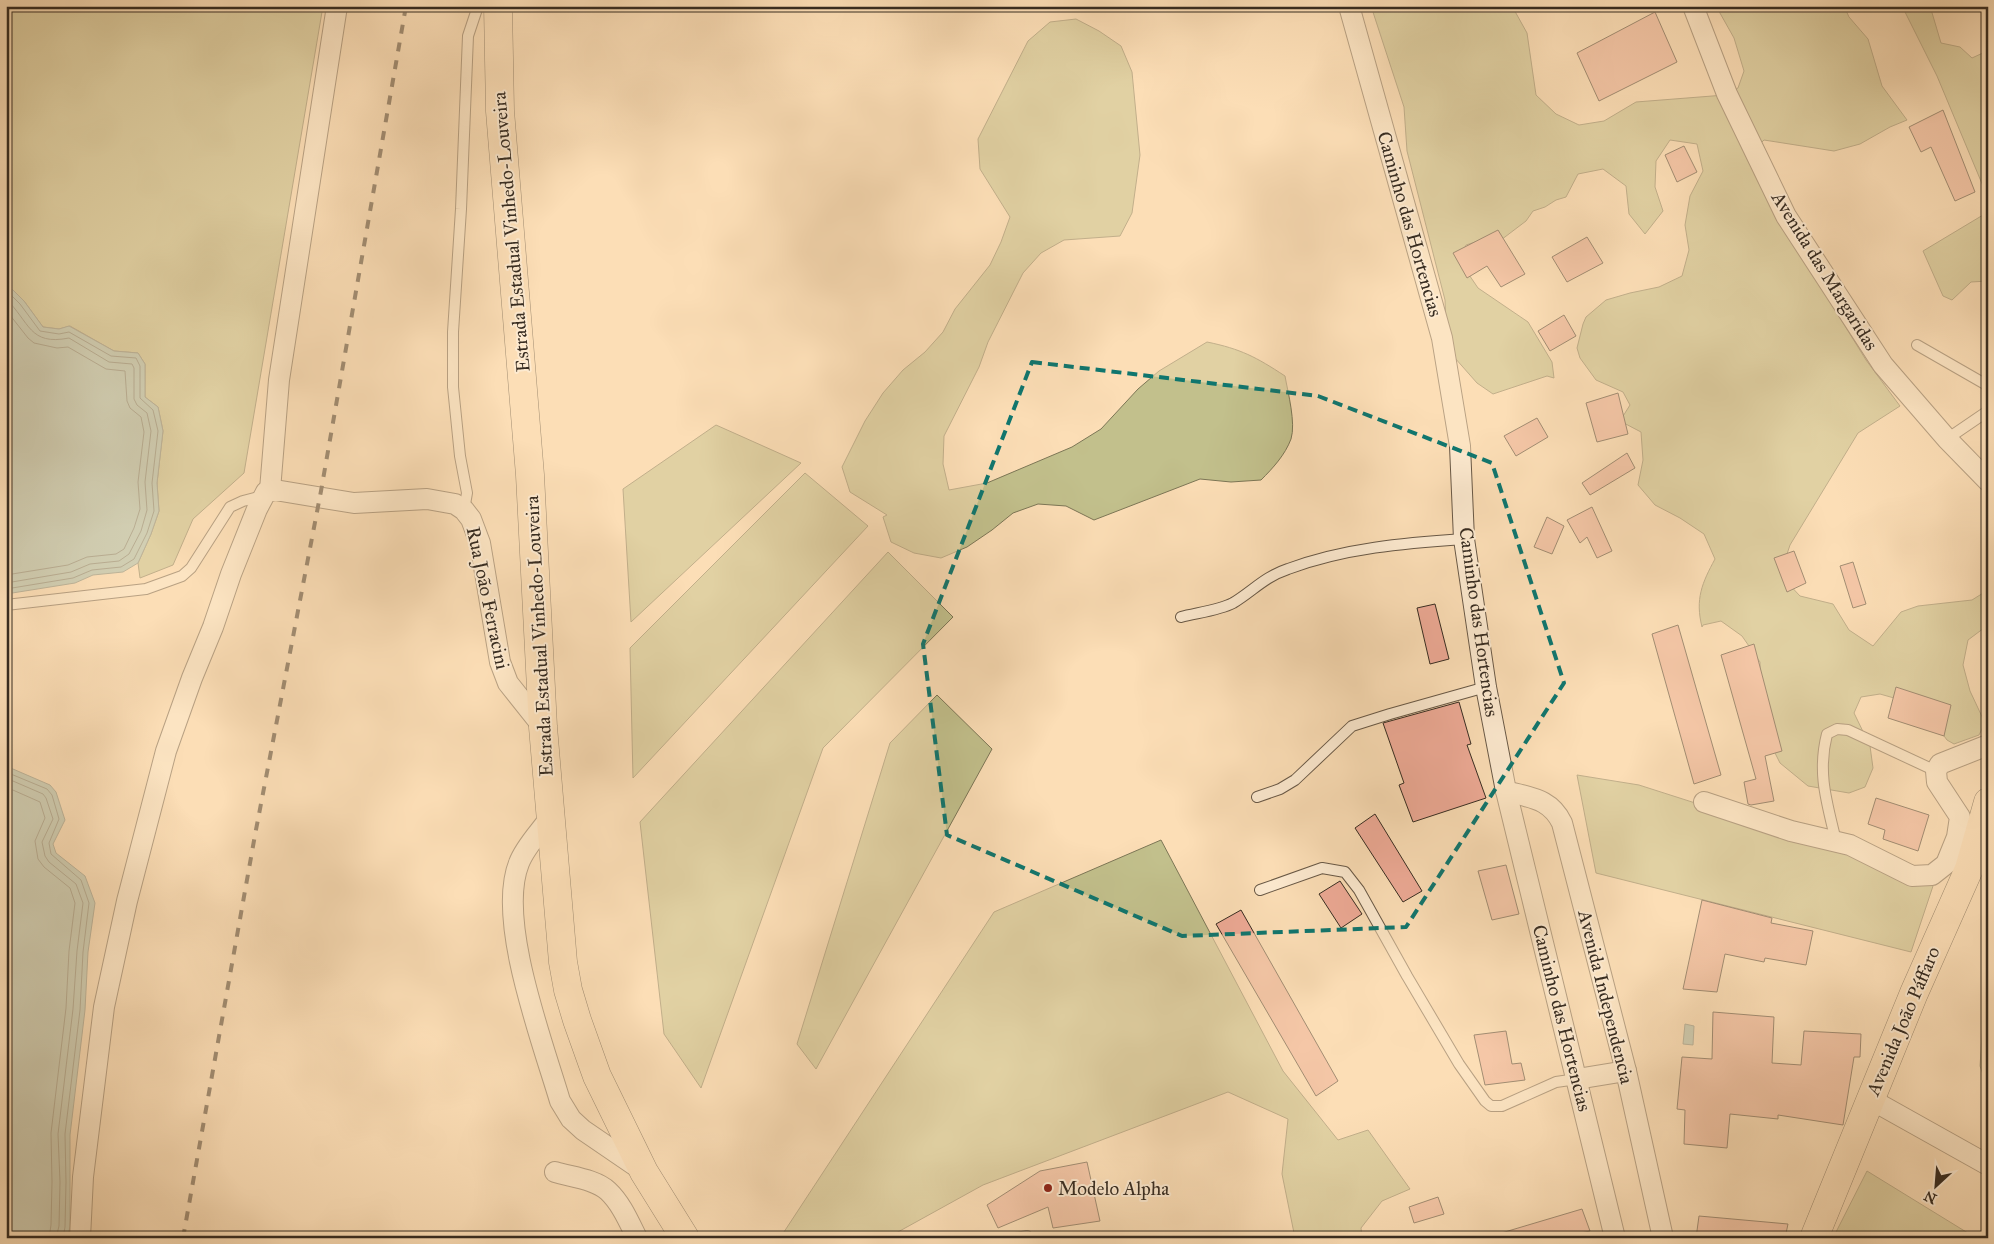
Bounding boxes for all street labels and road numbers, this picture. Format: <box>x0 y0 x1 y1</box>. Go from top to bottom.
street label: Estrada Estadual Vinhedo-Louveira <box>487 90 535 373</box>
street label: Caminho das Hortencias <box>1373 129 1447 319</box>
street label: Avenida das Margaridas <box>1765 187 1883 355</box>
street label: Estrada Estadual Vinhedo-Louveira <box>520 494 558 777</box>
street label: Rua João Ferracini <box>461 525 514 672</box>
street label: Caminho das Hortencias <box>1454 526 1504 718</box>
street label: Avenida Independencia <box>1573 907 1639 1087</box>
street label: Caminho das Hortencias <box>1528 922 1596 1114</box>
street label: Avenida João Páffaro <box>1861 943 1946 1100</box>

